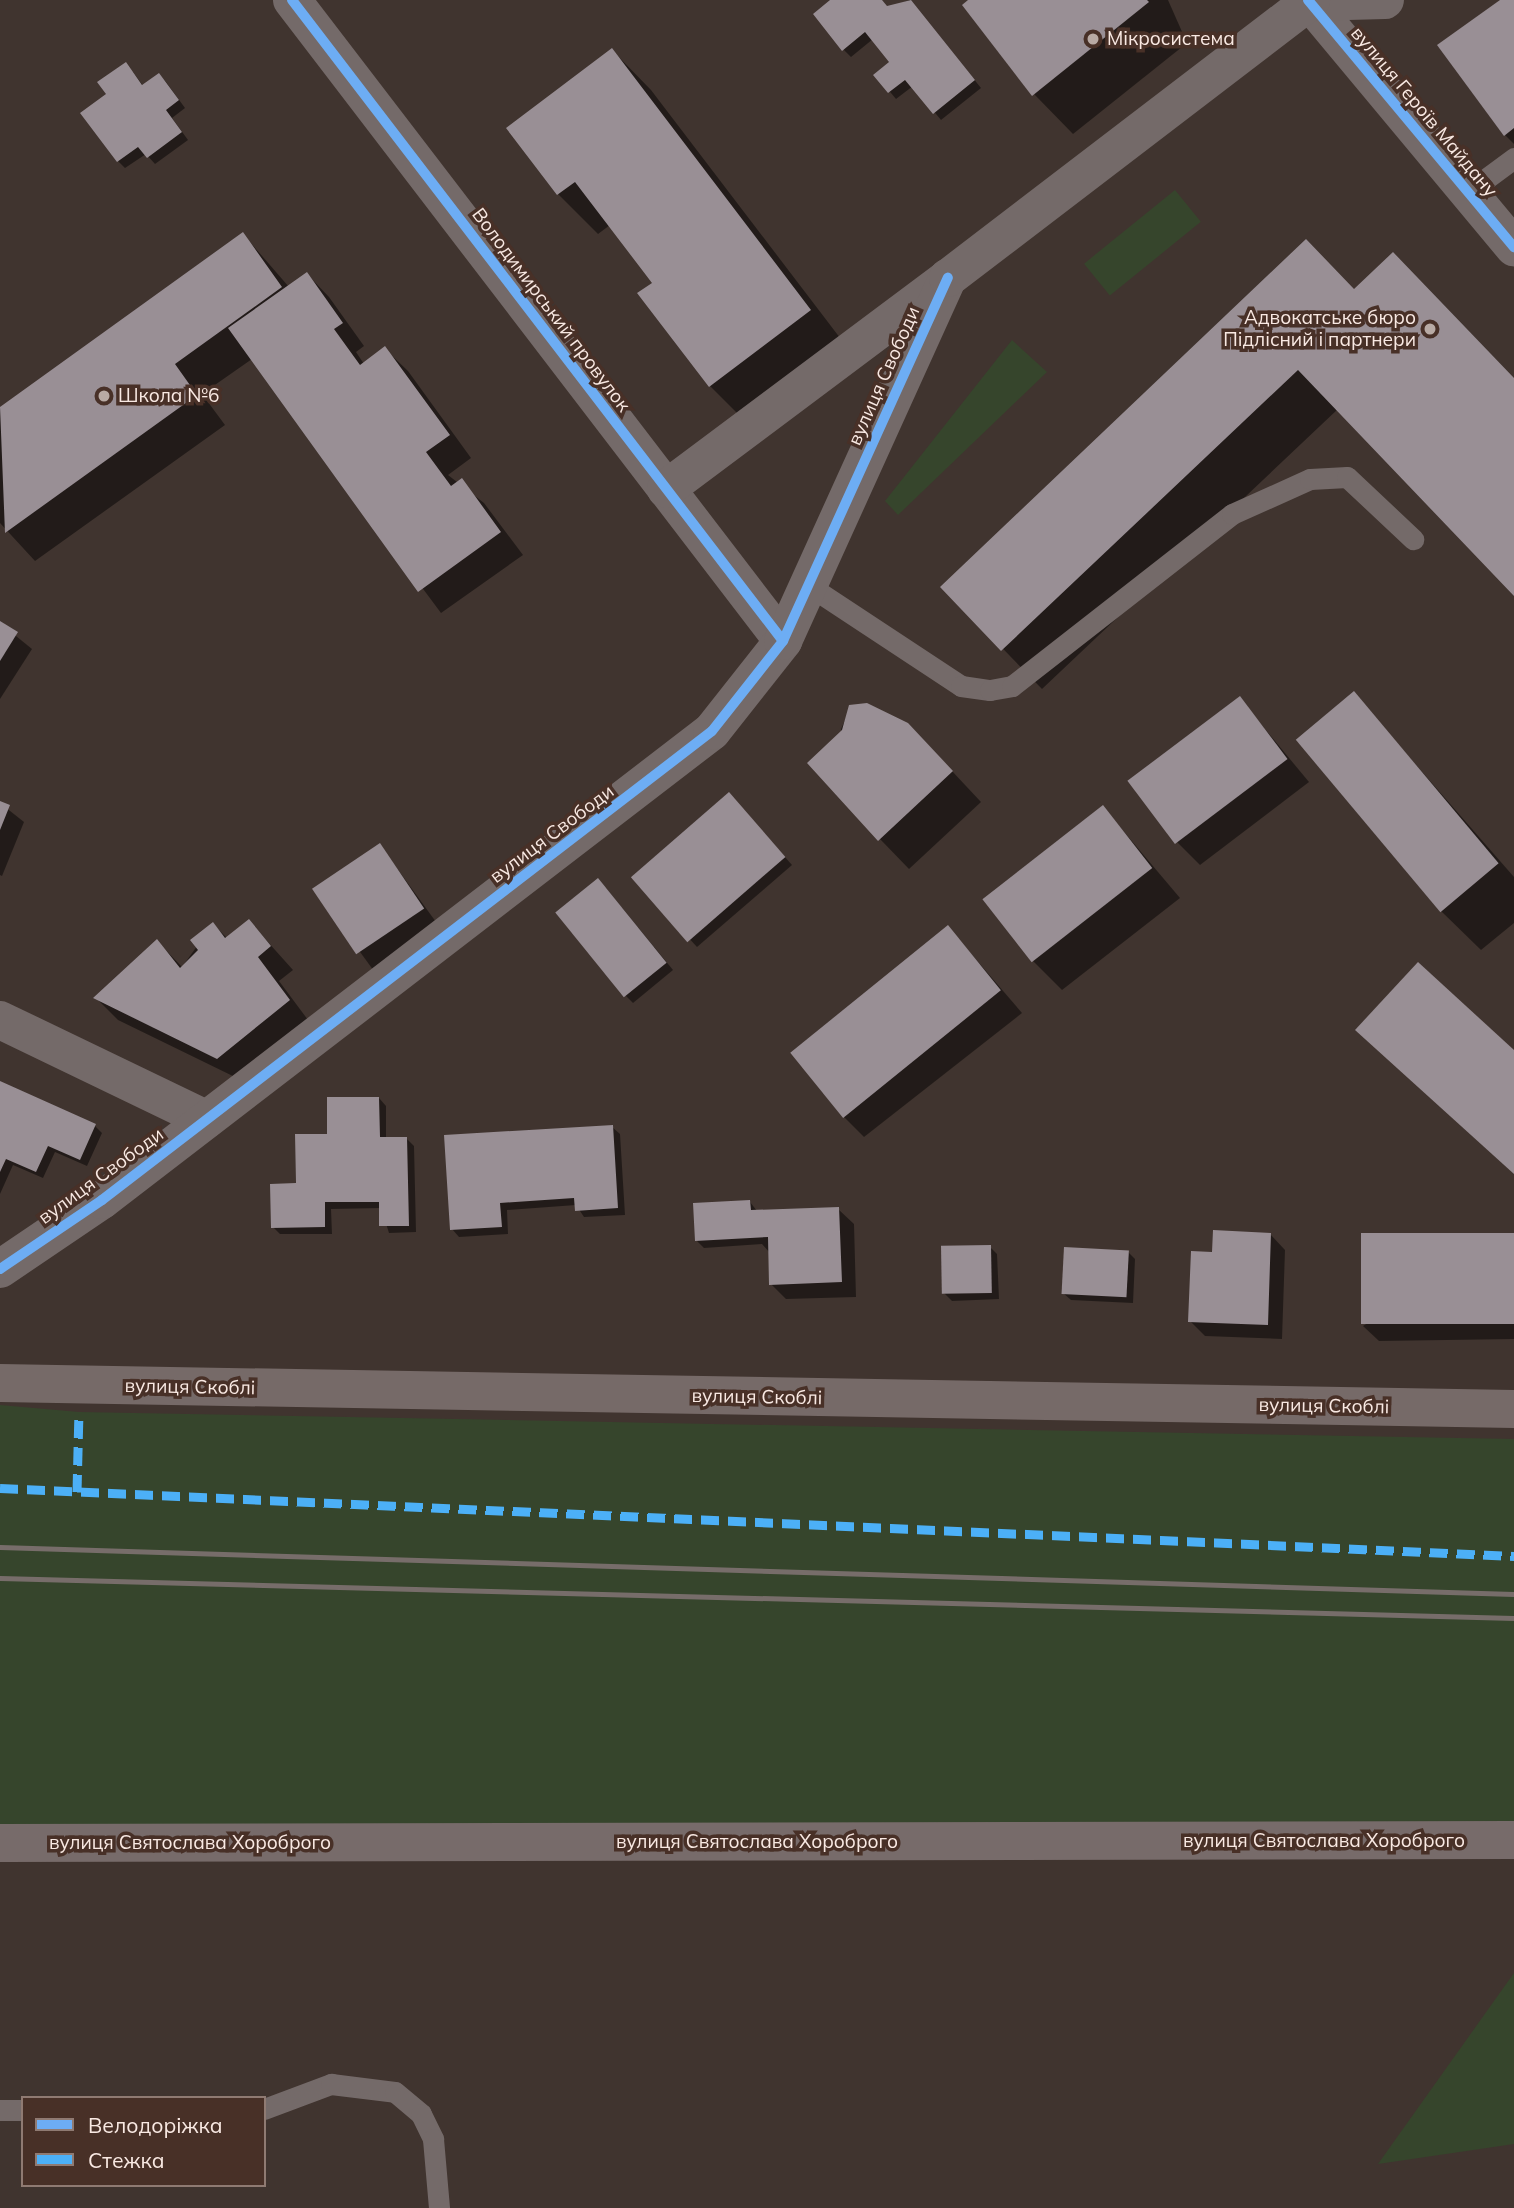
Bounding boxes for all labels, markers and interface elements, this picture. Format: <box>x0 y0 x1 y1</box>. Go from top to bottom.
street label: вулиця Героїв Майдану <box>1346 22 1502 202</box>
place label: Мікросистема <box>1107 28 1235 50</box>
marker: Мікросистема <box>1085 31 1101 47</box>
street label: Володимирський провулок <box>467 204 635 416</box>
street label: вулиця Свободи <box>843 303 925 449</box>
place label: Адвокатське бюро Підлісний і партнери <box>1223 307 1416 351</box>
marker: Адвокатське бюро Підлісний і партнери <box>1422 321 1438 337</box>
place label: Школа №6 <box>118 385 219 407</box>
marker: Школа №6 <box>96 388 112 404</box>
street label: вулиця Свободи <box>485 780 619 888</box>
street label: вулиця Свободи <box>34 1123 168 1229</box>
street label: вулиця Скоблі <box>124 1374 256 1400</box>
street label: вулиця Скоблі <box>691 1384 823 1410</box>
street label: вулиця Скоблі <box>1258 1393 1390 1419</box>
street label: вулиця Святослава Хороброго <box>1183 1830 1465 1852</box>
street label: вулиця Святослава Хороброго <box>616 1831 898 1853</box>
street label: вулиця Святослава Хороброго <box>49 1832 331 1854</box>
legend <box>21 2096 266 2187</box>
text: Велодоріжка <box>88 2112 223 2138</box>
text: Стежка <box>88 2147 165 2173</box>

